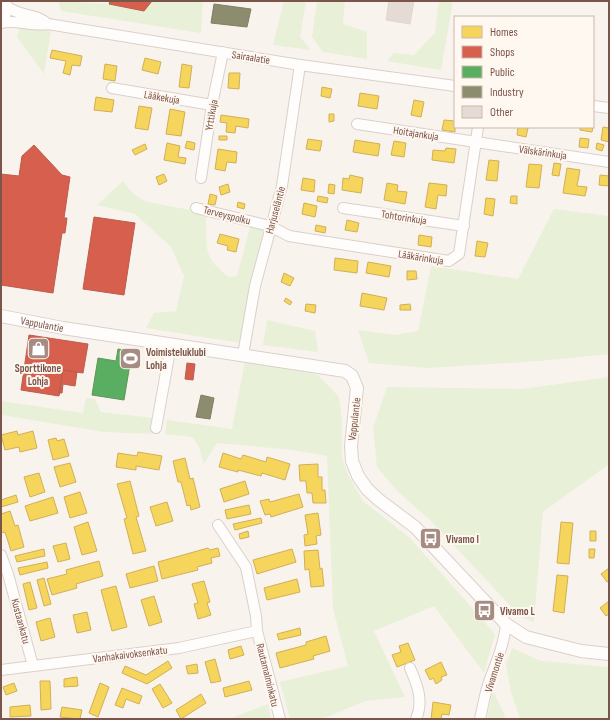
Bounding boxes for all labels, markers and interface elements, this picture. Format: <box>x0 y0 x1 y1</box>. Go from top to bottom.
legend <box>454 16 594 128</box>
text: Homes <box>490 25 518 40</box>
text: Shops <box>490 45 515 60</box>
street label: Sairaalatie <box>231 48 271 67</box>
text: Public <box>490 65 515 80</box>
text: Industry <box>490 85 524 100</box>
street label: Lääkekuja <box>143 88 181 107</box>
street label: Yrttikuja <box>202 99 221 132</box>
text: Other <box>490 105 514 120</box>
street label: Hoitajankuja <box>392 124 439 143</box>
street label: Välskärinkuja <box>518 143 568 162</box>
street label: Harjuseläntie <box>263 185 288 235</box>
street label: Terveyspolku <box>202 203 252 228</box>
street label: Tohtorinkuja <box>380 207 428 227</box>
street label: Lääkärinkuja <box>397 247 445 268</box>
street label: Vappulantie <box>20 314 65 335</box>
shop icon: Sporttikone Lohja <box>25 335 51 361</box>
sports icon: Voimisteluklubi Lohja <box>117 345 143 371</box>
place label: Voimisteluklubi Lohja <box>146 346 206 372</box>
place label: Sporttikone Lohja <box>15 362 62 388</box>
street label: Vappulantie <box>345 397 364 441</box>
bus stop icon: Vivamo I <box>417 526 443 552</box>
place label: Vivamo I <box>446 533 479 546</box>
street label: Kustaankatu <box>8 597 33 646</box>
bus stop icon: Vivamo L <box>472 598 498 624</box>
place label: Vivamo L <box>500 605 535 618</box>
street label: Rautamalminkatu <box>253 642 282 709</box>
street label: Vanhakaivoksenkatu <box>92 643 169 666</box>
street label: Vivamontie <box>482 650 507 694</box>

